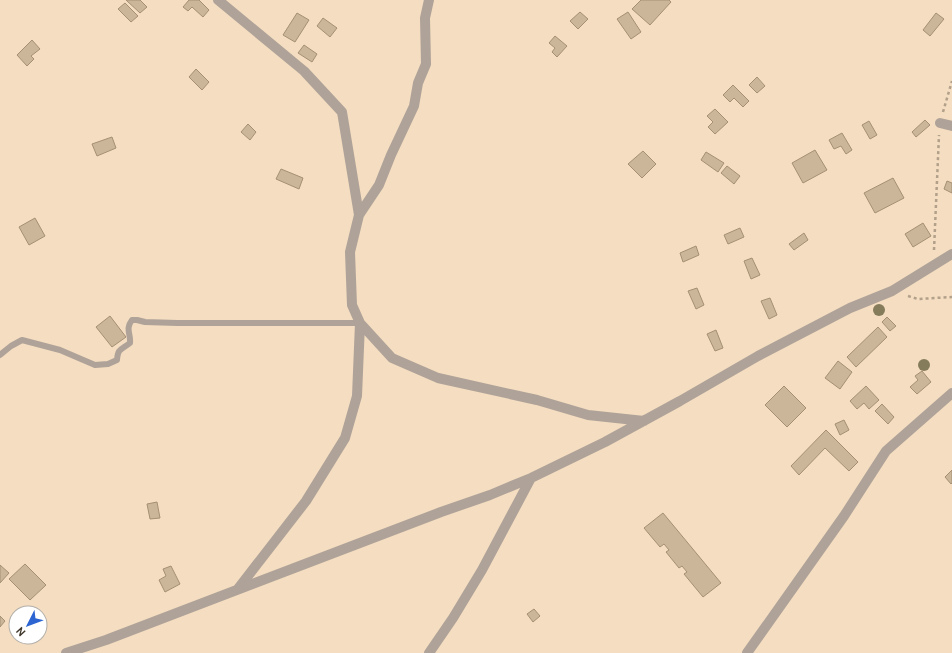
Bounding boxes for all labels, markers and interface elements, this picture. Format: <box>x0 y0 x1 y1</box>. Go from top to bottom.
north arrow <box>8 605 48 645</box>
text: N <box>13 624 28 639</box>

